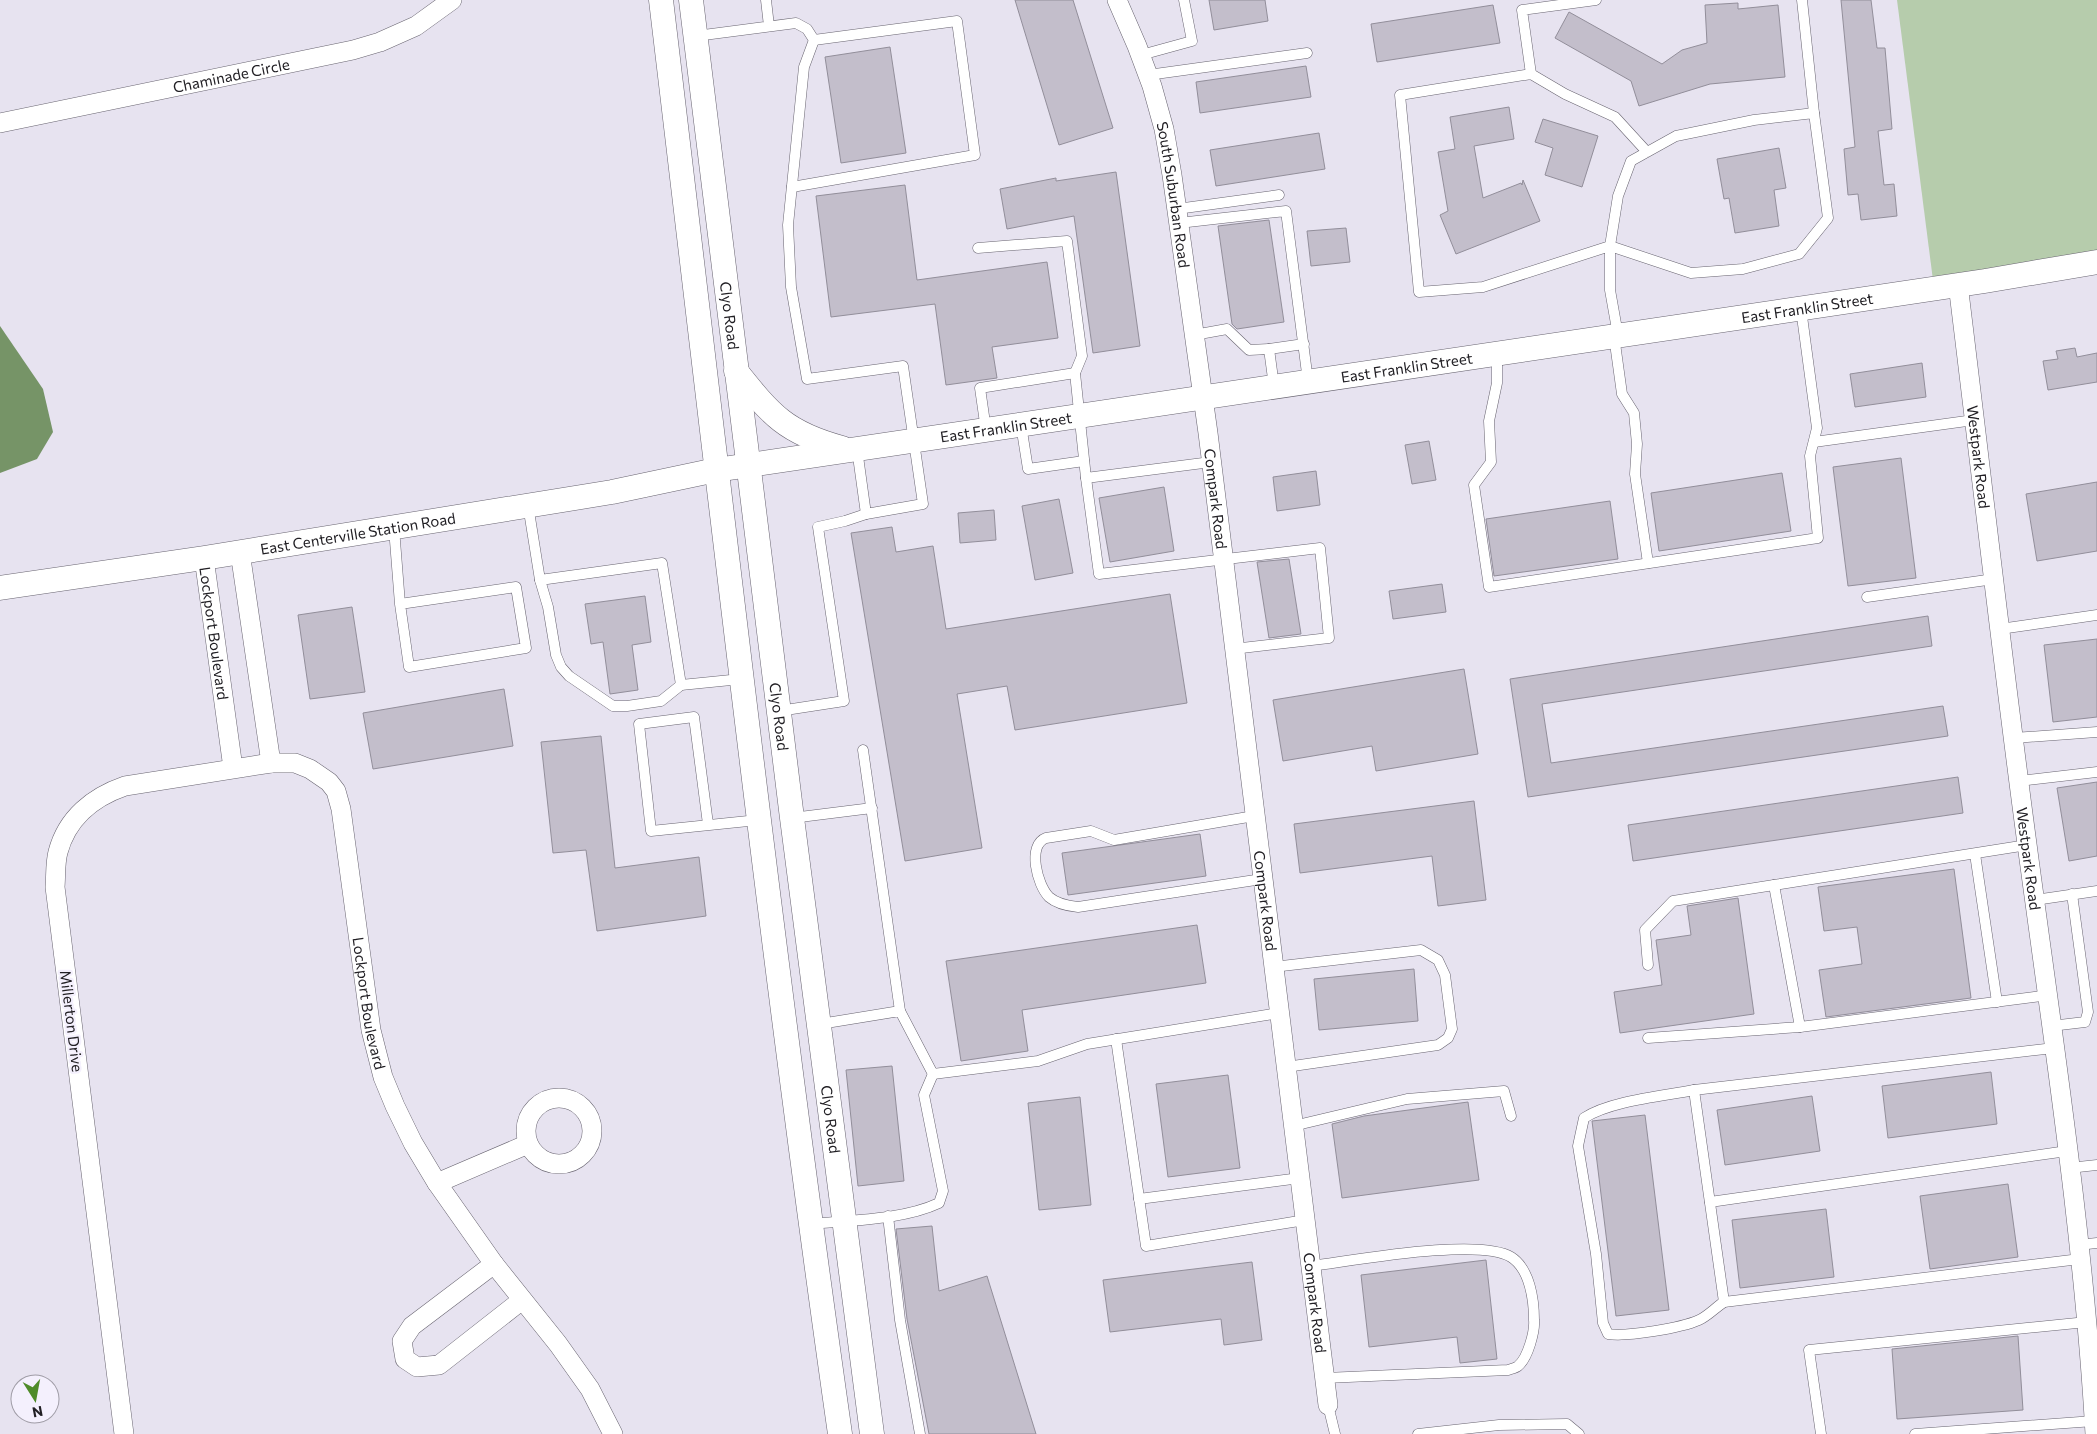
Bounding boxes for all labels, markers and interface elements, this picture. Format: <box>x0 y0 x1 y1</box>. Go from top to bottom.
street label: Chaminade Circle <box>171 54 291 96</box>
street label: South Suburban Road <box>1153 120 1194 269</box>
street label: Clyo Road <box>717 281 743 351</box>
street label: East Franklin Street <box>1740 289 1874 326</box>
street label: East Franklin Street <box>1339 348 1474 386</box>
street label: Westpark Road <box>1964 404 1994 509</box>
street label: East Franklin Street <box>939 408 1073 446</box>
street label: Compark Road <box>1201 447 1231 550</box>
street label: East Centerville Station Road <box>259 508 457 558</box>
street label: Lockport Boulevard <box>196 565 233 701</box>
street label: Clyo Road <box>766 681 793 752</box>
street label: Westpark Road <box>2013 806 2045 911</box>
street label: Compark Road <box>1251 849 1281 952</box>
street label: Lockport Boulevard <box>349 936 390 1071</box>
street label: Millerton Drive <box>57 969 87 1073</box>
street label: Clyo Road <box>818 1084 844 1154</box>
street label: Compark Road <box>1300 1251 1330 1354</box>
north arrow <box>10 1374 60 1424</box>
text: N <box>31 1403 44 1422</box>

